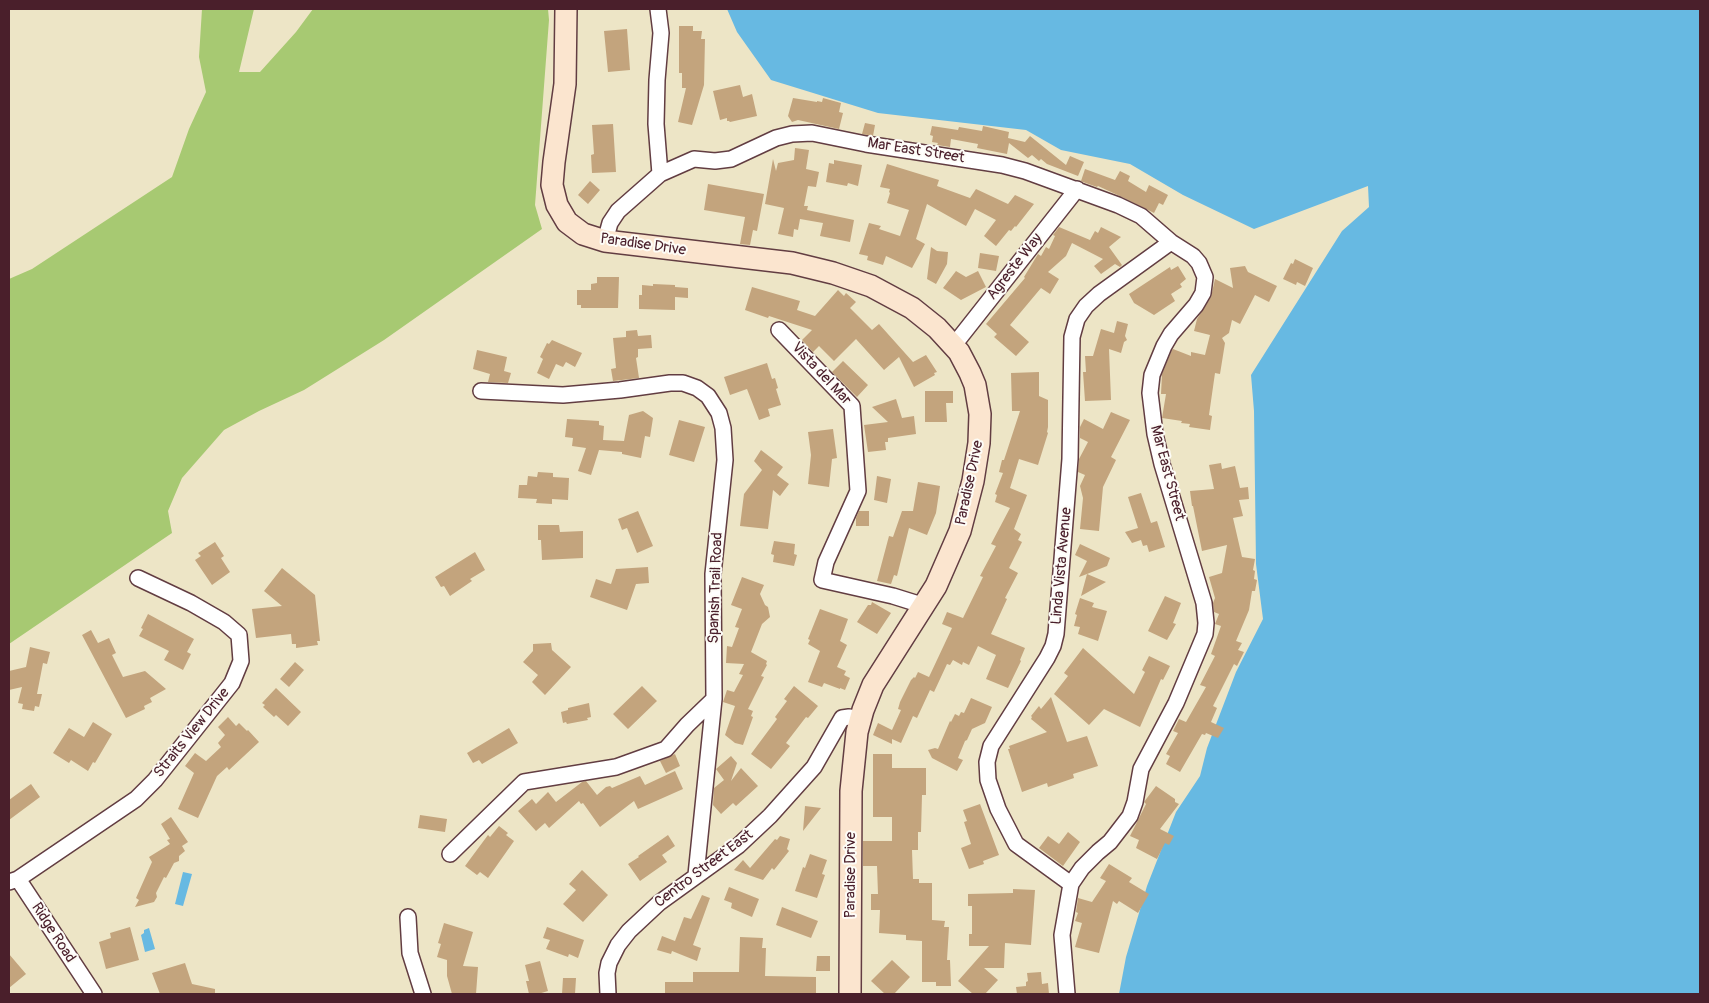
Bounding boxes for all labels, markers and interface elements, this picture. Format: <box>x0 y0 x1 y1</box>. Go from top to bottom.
street label: Mar East Street <box>866 134 966 168</box>
street label: Paradise Drive <box>599 230 687 260</box>
street label: Agreste Way <box>983 230 1047 304</box>
street label: Vista del Mar <box>787 339 855 409</box>
street label: Mar East Street <box>1146 423 1188 523</box>
street label: Paradise Drive <box>952 439 988 527</box>
street label: Linda Vista Avenue <box>1048 507 1076 625</box>
street label: Spanish Trail Road <box>705 532 727 644</box>
street label: Straits View Drive <box>150 684 234 782</box>
street label: Centro Street East <box>651 826 757 912</box>
street label: Paradise Drive <box>842 832 860 918</box>
street label: Ridge Road <box>27 900 79 966</box>

